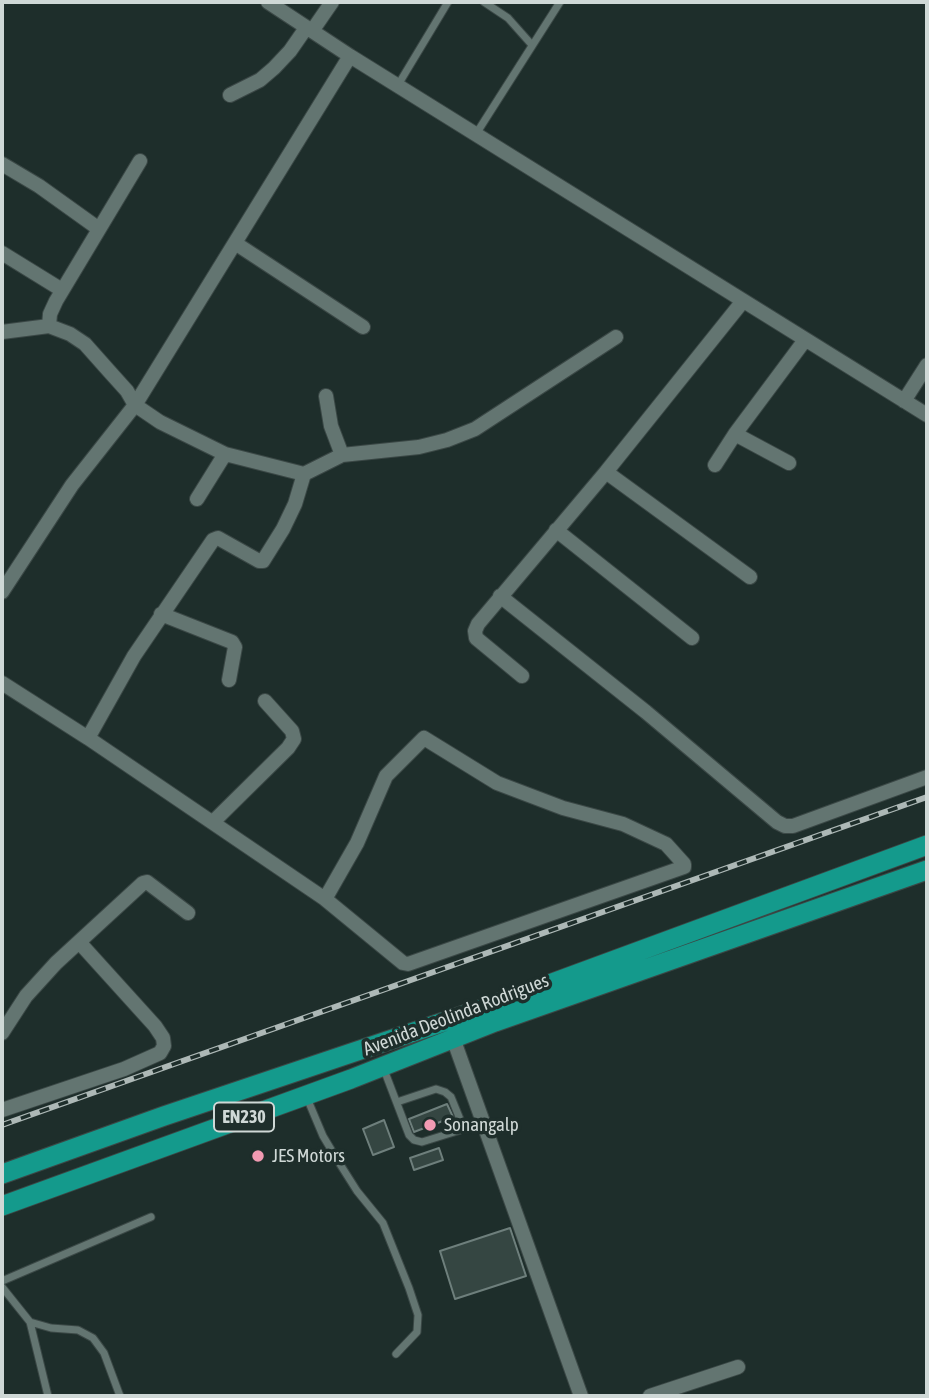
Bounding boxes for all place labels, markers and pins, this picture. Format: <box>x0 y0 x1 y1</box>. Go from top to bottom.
place label: Sonangalp <box>444 1114 519 1136</box>
marker: Sonangalp <box>422 1117 438 1133</box>
place label: JES Motors <box>272 1145 345 1167</box>
marker: JES Motors <box>250 1148 266 1164</box>

